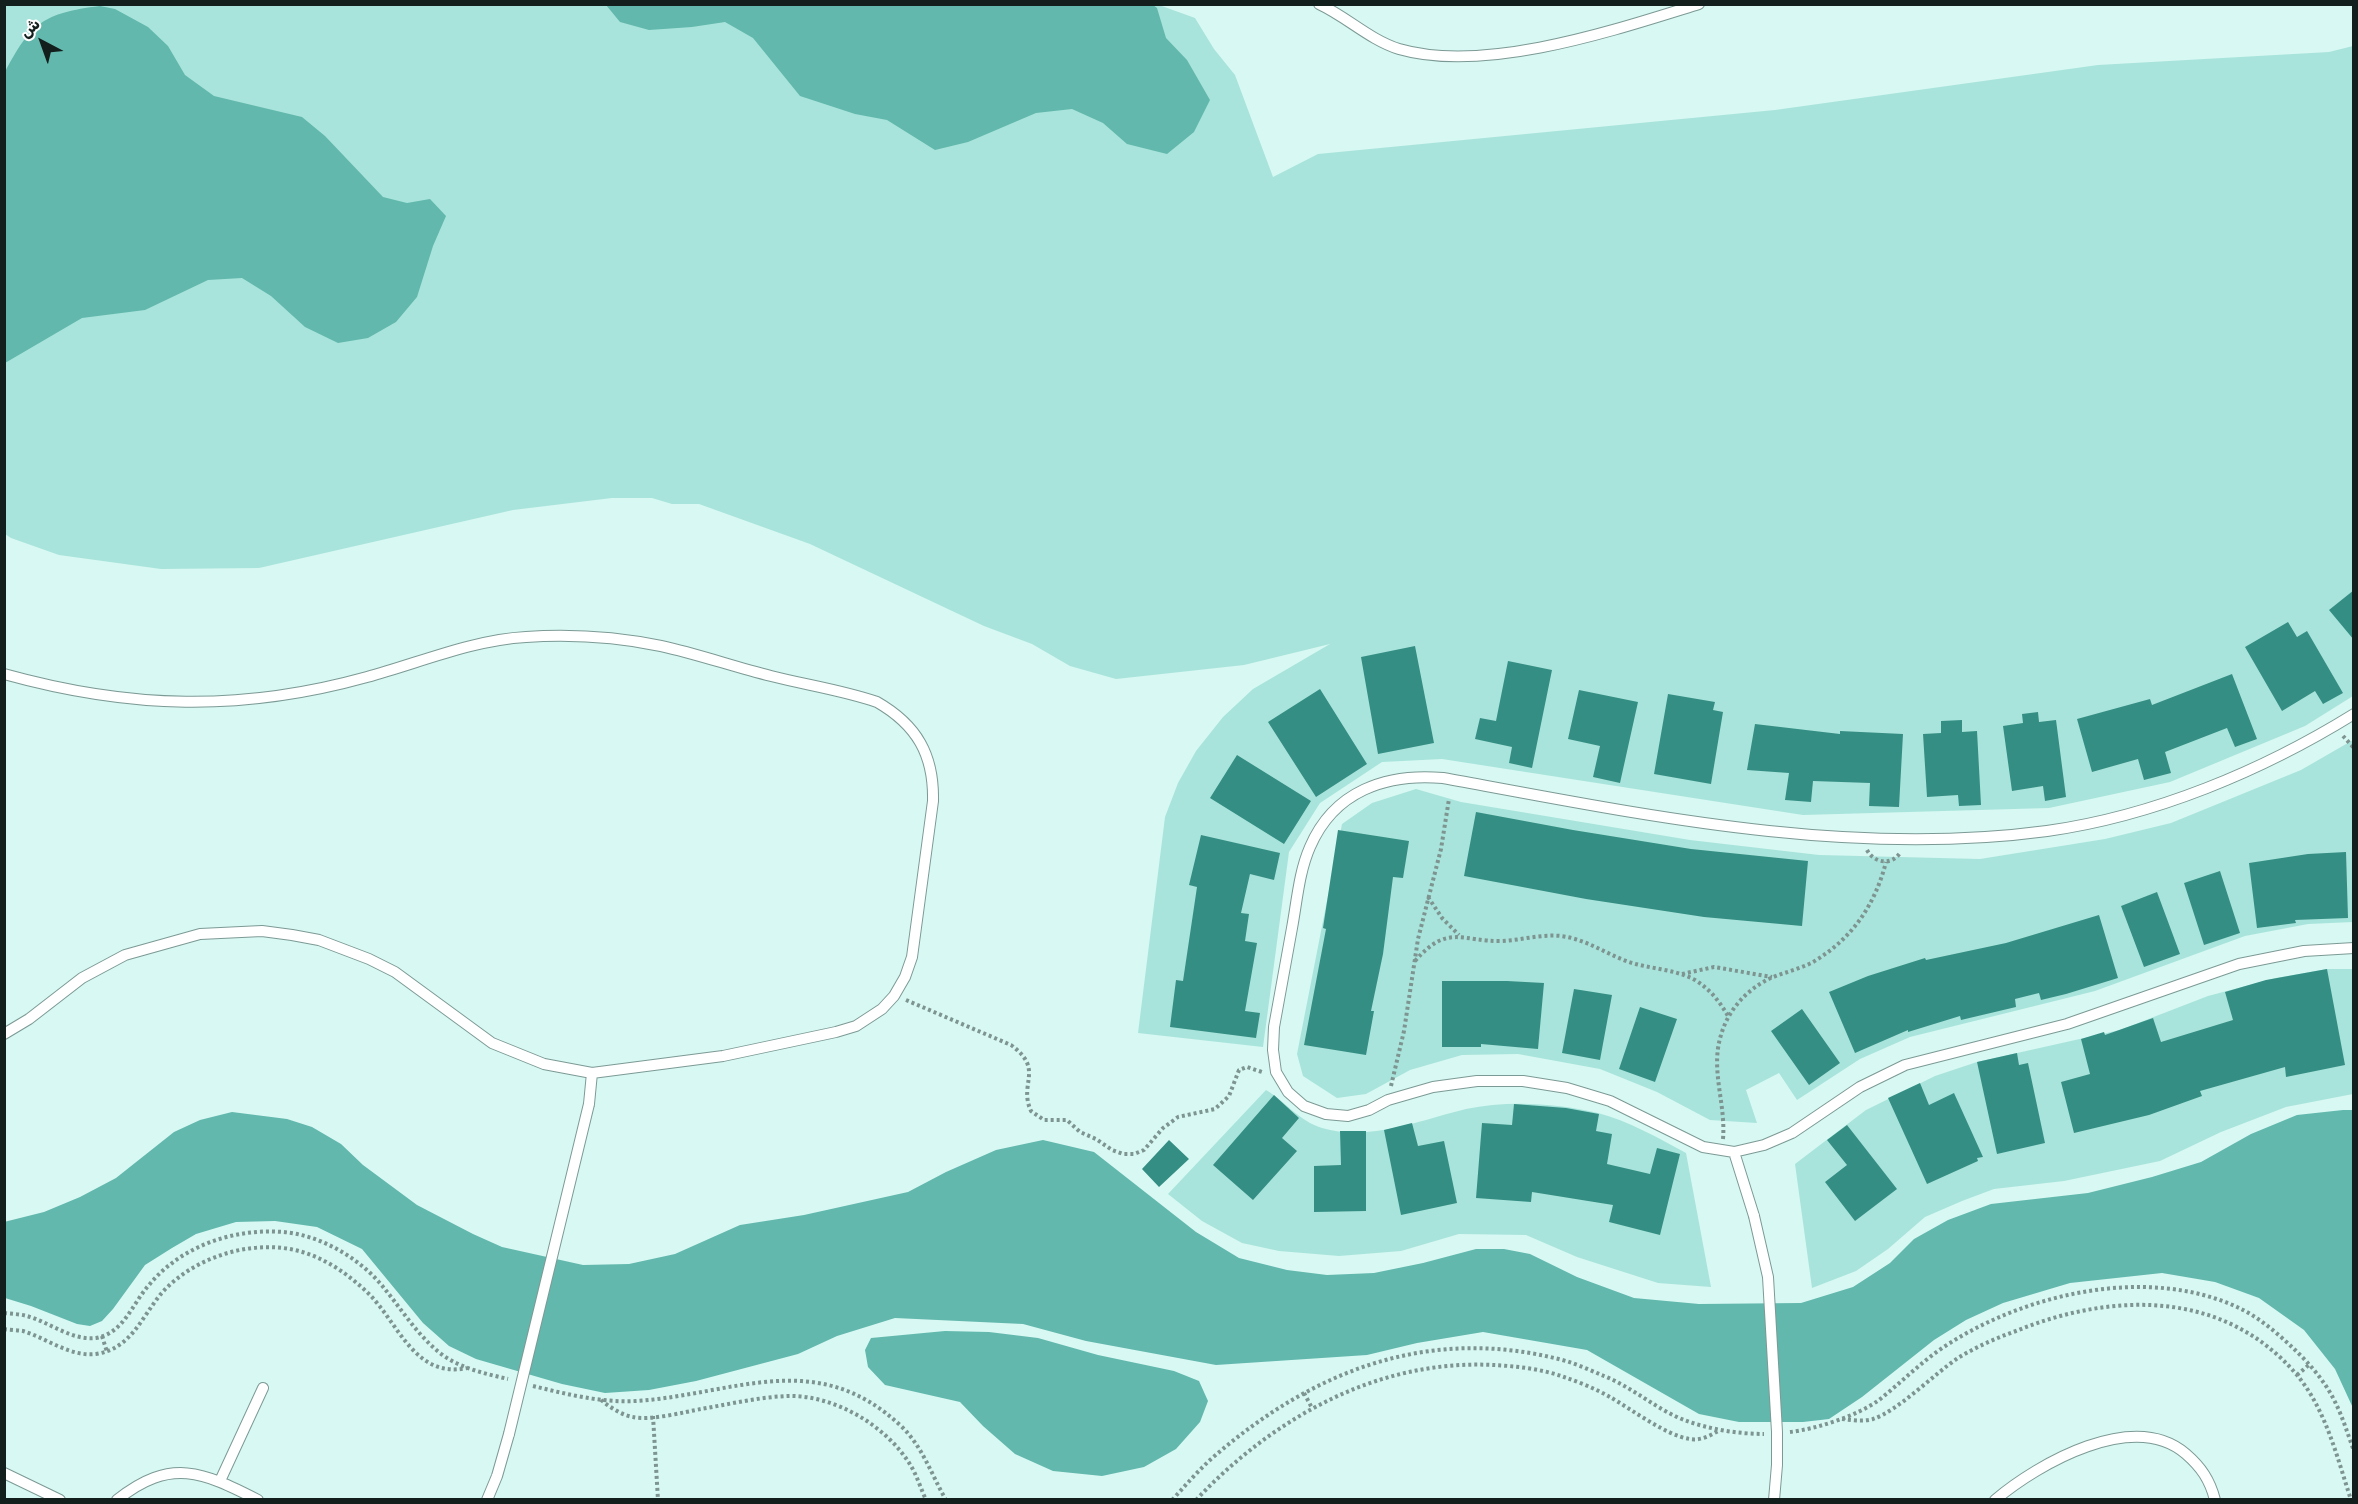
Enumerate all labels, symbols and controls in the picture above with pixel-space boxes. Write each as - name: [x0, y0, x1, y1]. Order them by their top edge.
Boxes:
- north arrow: [12, 12, 72, 72]
- text: ش: [16, 14, 44, 42]

